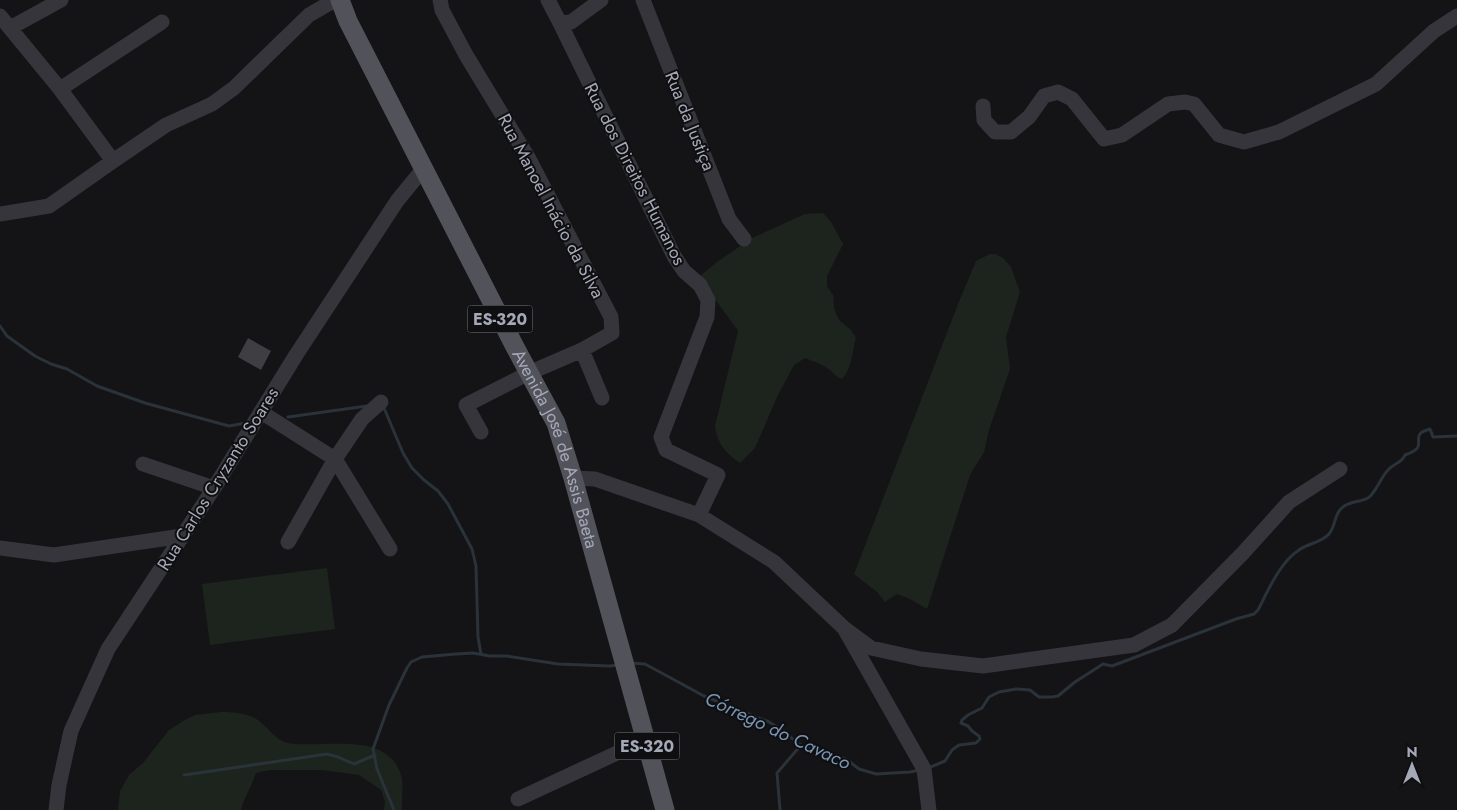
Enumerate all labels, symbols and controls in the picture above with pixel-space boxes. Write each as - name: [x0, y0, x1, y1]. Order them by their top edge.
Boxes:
- street label: Rua da Justiça: [658, 67, 722, 175]
- street label: Rua dos Direitos Humanos: [578, 78, 692, 270]
- street label: Rua Manoel Inácio da Silva: [491, 109, 611, 303]
- road number: ES-320: [468, 306, 532, 332]
- street label: Avenida José de Assis Baeta: [506, 344, 605, 551]
- street label: Rua Carlos Cryzanto Soares: [151, 382, 285, 576]
- water label: Córrego do Cavaco: [701, 685, 855, 776]
- road number: ES-320: [614, 732, 680, 759]
- north arrow: [1387, 740, 1437, 790]
- text: N: [1406, 742, 1418, 762]

